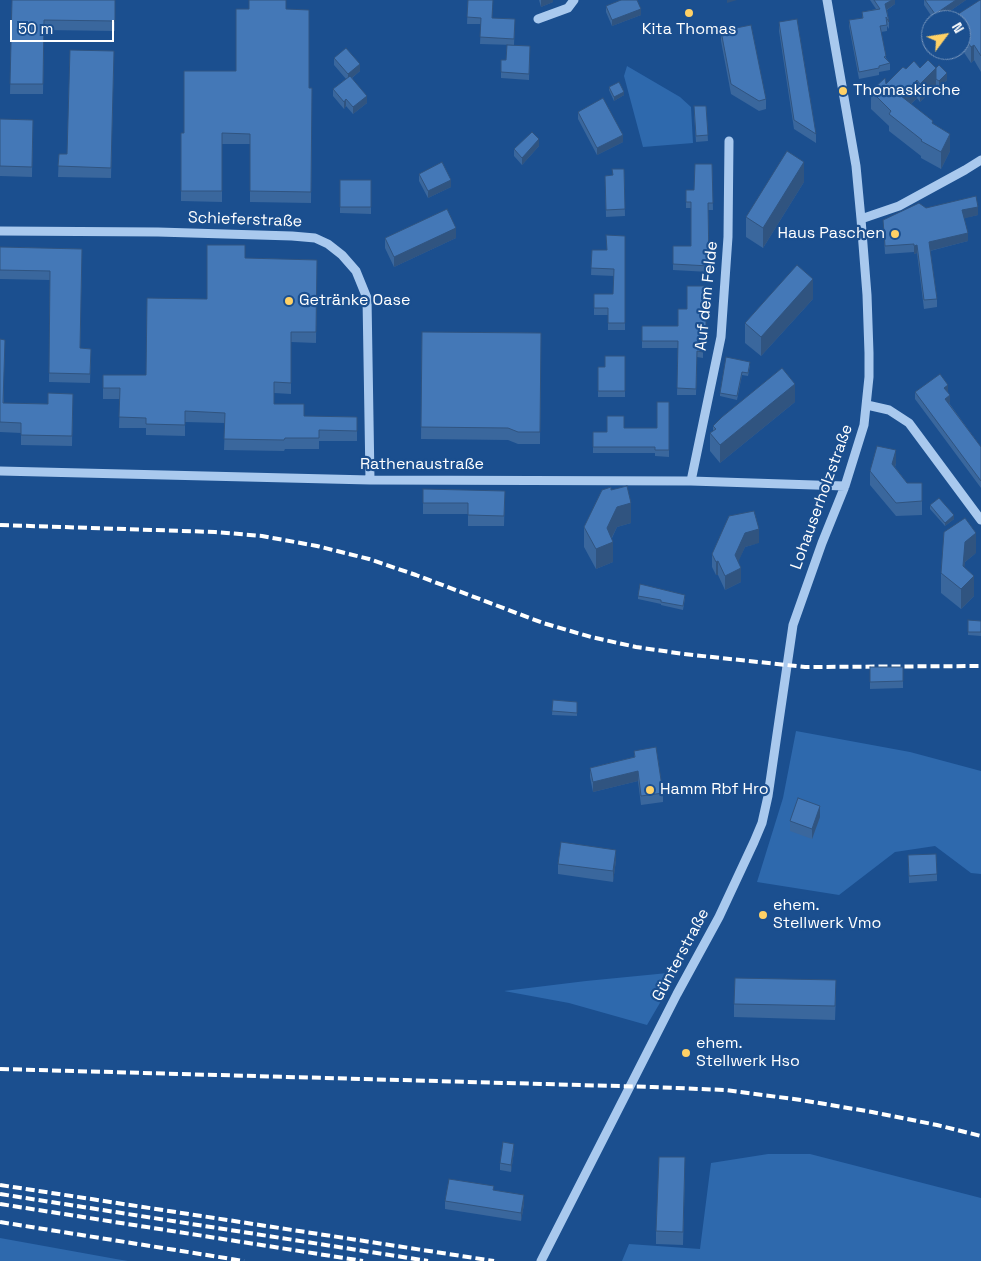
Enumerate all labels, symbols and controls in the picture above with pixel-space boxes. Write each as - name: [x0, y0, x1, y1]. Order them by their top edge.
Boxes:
- marker: Kita Thomas: [683, 7, 695, 19]
- scale bar: [12, 10, 116, 42]
- north arrow: [921, 10, 971, 60]
- text: 50 m: [18, 19, 53, 38]
- text: N: [948, 19, 968, 36]
- place label: Kita Thomas: [642, 20, 736, 40]
- place label: Thomaskirche: [853, 81, 961, 101]
- marker: Thomaskirche: [837, 85, 849, 97]
- street label: Schieferstraße: [188, 208, 302, 232]
- place label: Haus Paschen: [778, 224, 885, 244]
- marker: Haus Paschen: [889, 228, 901, 240]
- street label: Auf dem Felde: [692, 240, 722, 352]
- place label: Getränke Oase: [299, 291, 410, 311]
- marker: Getränke Oase: [283, 295, 295, 307]
- street label: Lohauserholzstraße: [787, 422, 857, 572]
- street label: Rathenaustraße: [360, 455, 484, 475]
- place label: Hamm Rbf Hro: [660, 780, 769, 800]
- marker: Hamm Rbf Hro: [644, 784, 656, 796]
- place label: ehem. Stellwerk Vmo: [773, 896, 881, 934]
- street label: Günterstraße: [648, 905, 714, 1005]
- marker: ehem. Stellwerk Vmo: [757, 909, 769, 921]
- place label: ehem. Stellwerk Hso: [696, 1034, 800, 1072]
- marker: ehem. Stellwerk Hso: [680, 1047, 692, 1059]

